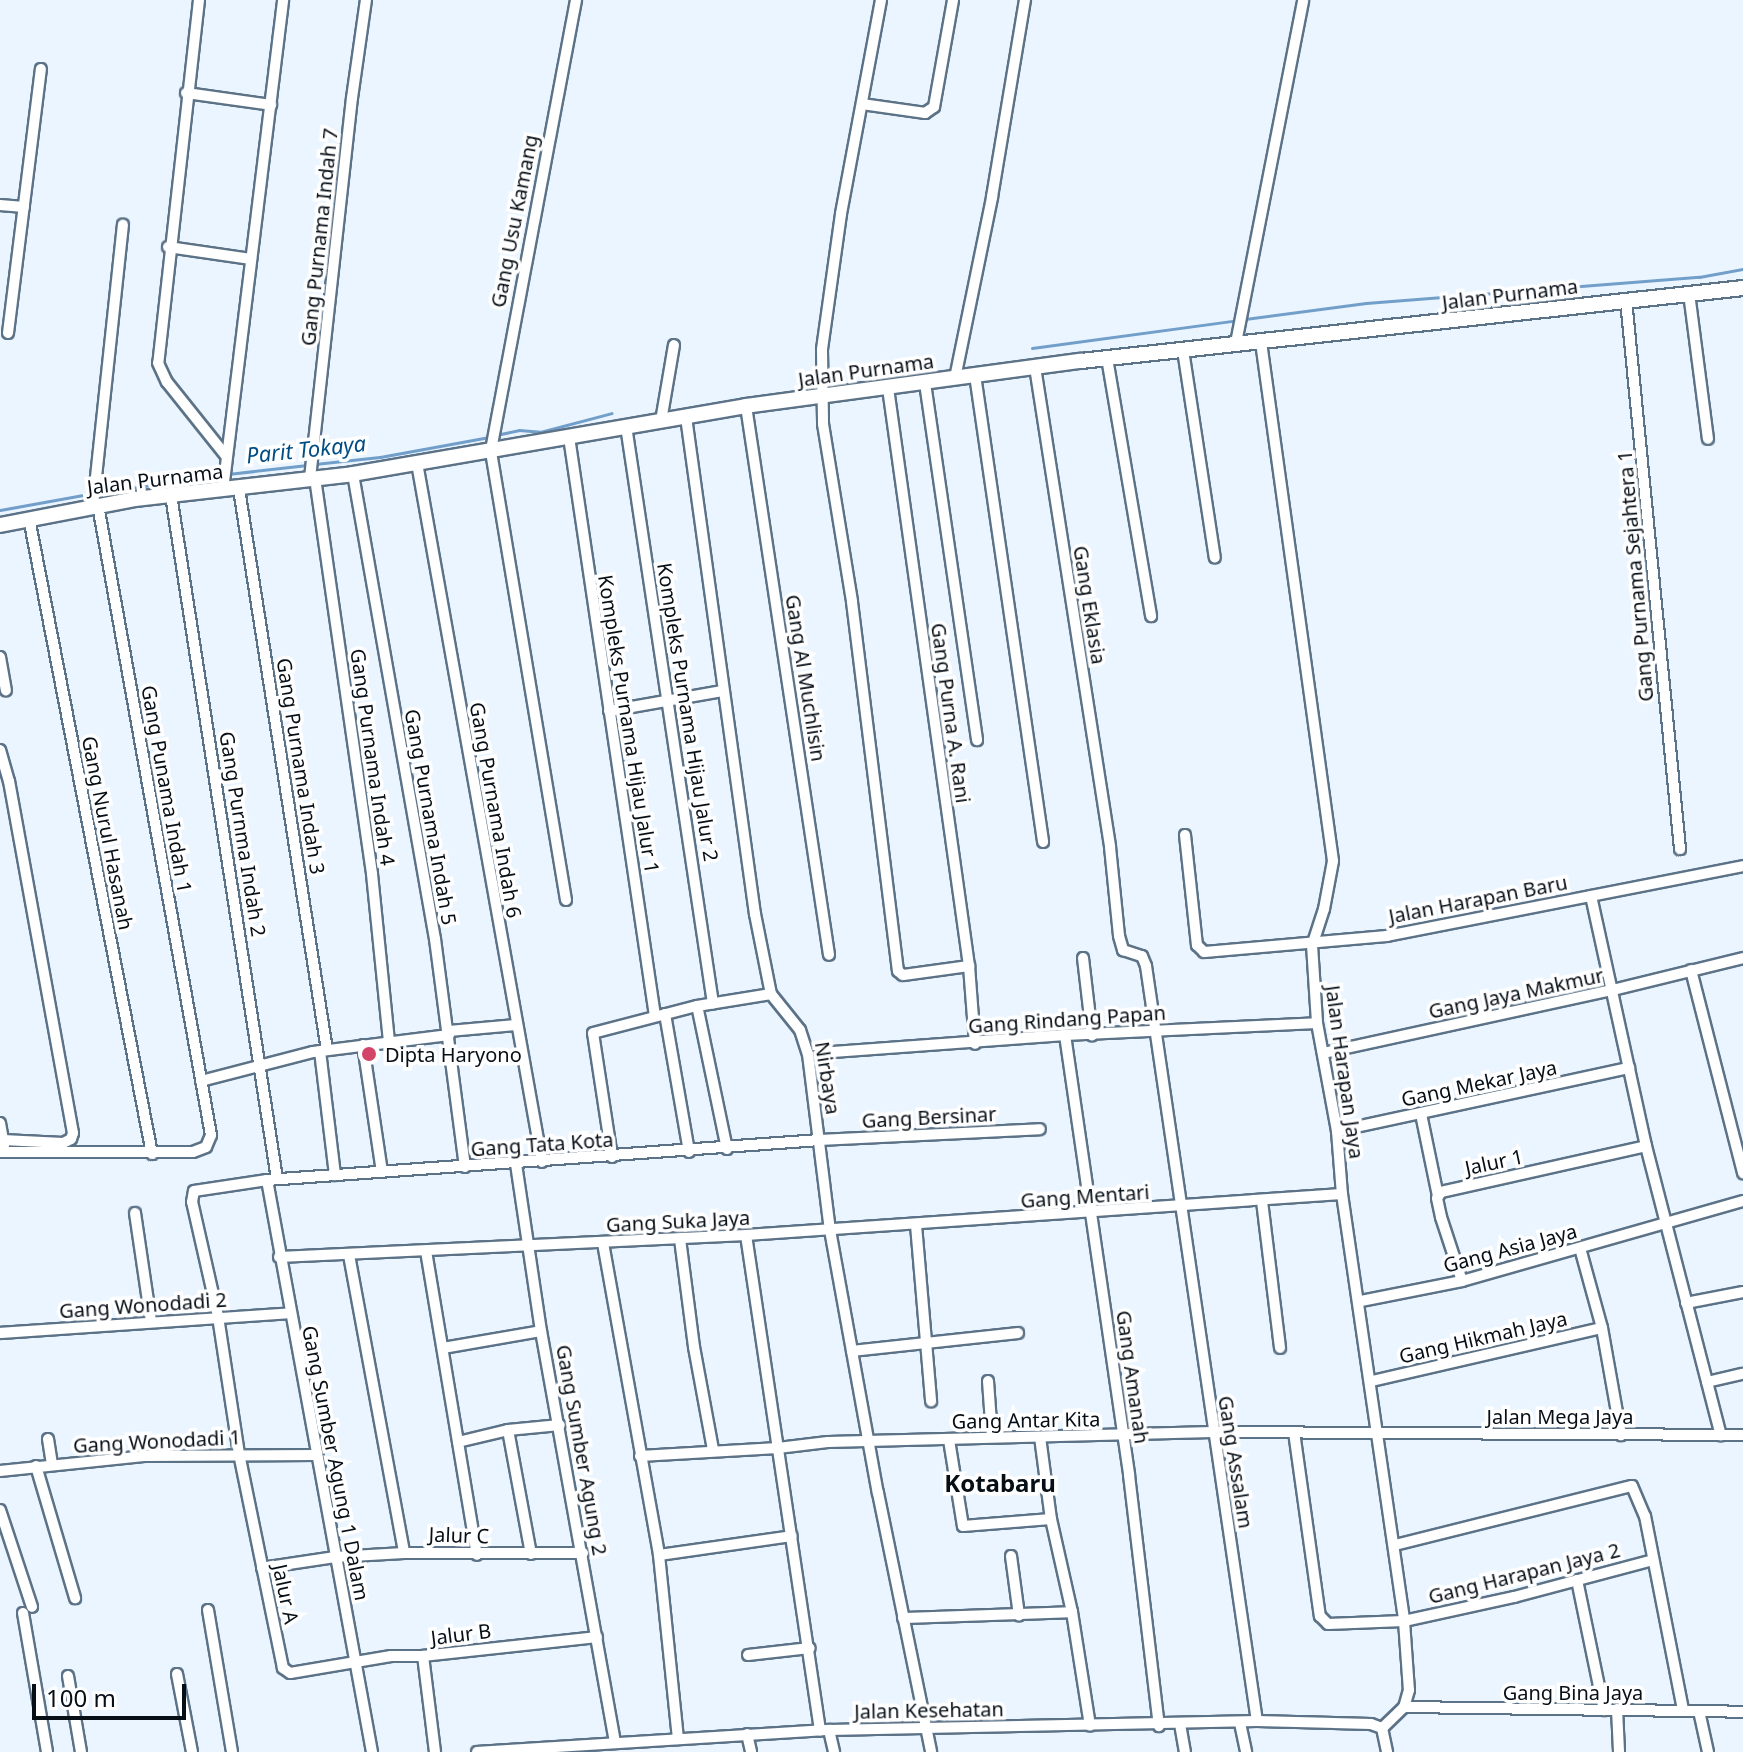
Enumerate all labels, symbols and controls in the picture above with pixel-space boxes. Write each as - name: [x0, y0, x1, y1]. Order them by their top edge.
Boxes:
- street label: Gang Purnama Indah 7: [296, 127, 342, 347]
- street label: Gang Usu Kamang: [485, 133, 543, 309]
- street label: Jalan Purnama: [1441, 274, 1579, 314]
- street label: Jalan Purnama: [797, 349, 935, 391]
- water label: Parit Tokaya: [245, 430, 367, 468]
- street label: Gang Purnama Sejahtera 1: [1612, 449, 1658, 703]
- street label: Jalan Purnama: [86, 459, 224, 499]
- street label: Gang Eklasia: [1069, 544, 1111, 666]
- street label: Kompleks Purnama Hijau Jalur 2: [653, 561, 723, 863]
- street label: Kompleks Purnama Hijau Jalur 1: [594, 573, 664, 875]
- street label: Gang Al Muchlisin: [781, 593, 831, 763]
- street label: Gang Purna A. Rani: [926, 621, 976, 805]
- street label: Gang Purnama Indah 4: [346, 647, 400, 867]
- street label: Gang Purnama Indah 3: [272, 656, 330, 876]
- street label: Gang Punama Indah 1: [137, 683, 197, 895]
- street label: Gang Purnama Indah 6: [465, 700, 527, 920]
- street label: Gang Purnama Indah 5: [400, 707, 462, 927]
- street label: Gang Purnma Indah 2: [215, 730, 271, 938]
- street label: Gang Nurul Hasanah: [77, 734, 139, 932]
- street label: Jalan Harapan Baru: [1387, 870, 1569, 928]
- street label: Gang Jaya Makmur: [1426, 963, 1606, 1023]
- street label: Jalan Harapan Jaya: [1321, 984, 1369, 1160]
- street label: Gang Rindang Papan: [967, 1000, 1167, 1038]
- street label: Nirbaya: [810, 1040, 846, 1116]
- place label: Dipta Haryono: [385, 1042, 522, 1066]
- marker: Dipta Haryono: [360, 1045, 378, 1063]
- street label: Gang Mekar Jaya: [1399, 1055, 1559, 1111]
- street label: Gang Bersinar: [861, 1101, 997, 1133]
- street label: Gang Tata Kota: [470, 1127, 614, 1161]
- street label: Jalur 1: [1463, 1144, 1525, 1180]
- street label: Gang Mentari: [1020, 1180, 1150, 1212]
- street label: Gang Suka Jaya: [605, 1205, 751, 1237]
- street label: Gang Asia Jaya: [1440, 1219, 1580, 1277]
- street label: Gang Wonodadi 2: [58, 1287, 228, 1323]
- street label: Gang Hikmah Jaya: [1397, 1306, 1569, 1368]
- street label: Gang Amanah: [1112, 1309, 1154, 1445]
- street label: Gang Sumber Agung 1 Dalam: [298, 1323, 374, 1603]
- street label: Gang Sumber Agung 2: [552, 1343, 612, 1557]
- street label: Gang Assalam: [1214, 1394, 1258, 1530]
- street label: Jalan Mega Jaya: [1487, 1404, 1633, 1428]
- street label: Gang Antar Kita: [951, 1407, 1101, 1433]
- street label: Gang Wonodadi 1: [72, 1425, 242, 1457]
- district label: Kotabaru: [944, 1469, 1056, 1497]
- street label: Jalur C: [428, 1522, 490, 1548]
- street label: Gang Harapan Jaya 2: [1426, 1538, 1622, 1608]
- street label: Jalur A: [268, 1562, 304, 1626]
- street label: Jalur B: [429, 1618, 493, 1650]
- scale bar: [36, 1668, 190, 1718]
- street label: Gang Bina Jaya: [1503, 1680, 1643, 1704]
- text: 100 m: [46, 1681, 116, 1714]
- street label: Jalan Kesehatan: [854, 1697, 1004, 1723]

